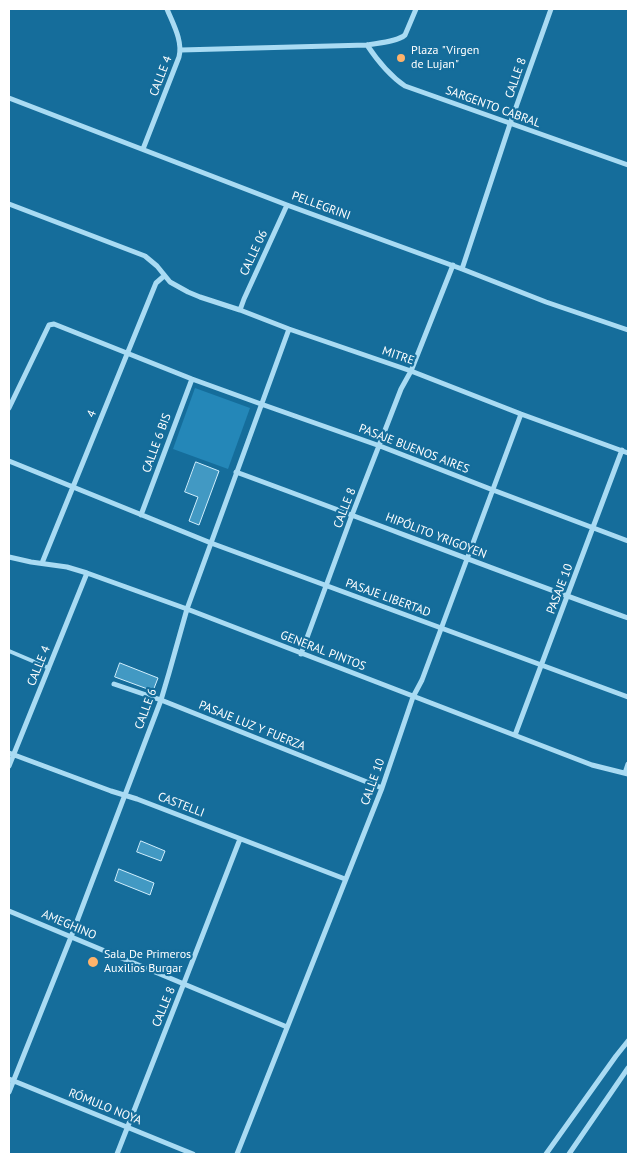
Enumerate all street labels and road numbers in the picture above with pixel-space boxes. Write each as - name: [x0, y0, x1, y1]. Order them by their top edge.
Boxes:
- street label: CALLE 4: [147, 54, 175, 98]
- street label: CALLE 8: [502, 56, 530, 100]
- street label: SARGENTO CABRAL: [444, 83, 542, 131]
- street label: PELLEGRINI: [290, 189, 352, 223]
- street label: CALLE 06: [237, 228, 271, 278]
- street label: MITRE: [380, 344, 416, 368]
- street label: 4: [84, 408, 100, 420]
- street label: CALLE 6 BIS: [140, 411, 174, 475]
- street label: PASAJE BUENOS AIRES: [357, 421, 471, 477]
- street label: CALLE 8: [331, 486, 359, 530]
- street label: HIPÓLITO YRIGOYEN: [383, 510, 489, 562]
- street label: PASAJE 10: [544, 562, 576, 616]
- street label: PASAJE LIBERTAD: [343, 576, 433, 620]
- street label: GENERAL PINTOS: [278, 628, 368, 674]
- street label: CALLE 4: [24, 644, 54, 688]
- street label: CALLE 6: [132, 687, 160, 731]
- street label: PASAJE LUZ Y FUERZA: [197, 698, 307, 754]
- street label: CALLE 10: [358, 757, 388, 807]
- street label: CASTELLI: [156, 790, 206, 820]
- street label: AMEGHINO: [39, 907, 99, 943]
- street label: CALLE 8: [149, 985, 179, 1029]
- street label: RÓMULO NOYA: [66, 1086, 144, 1128]

